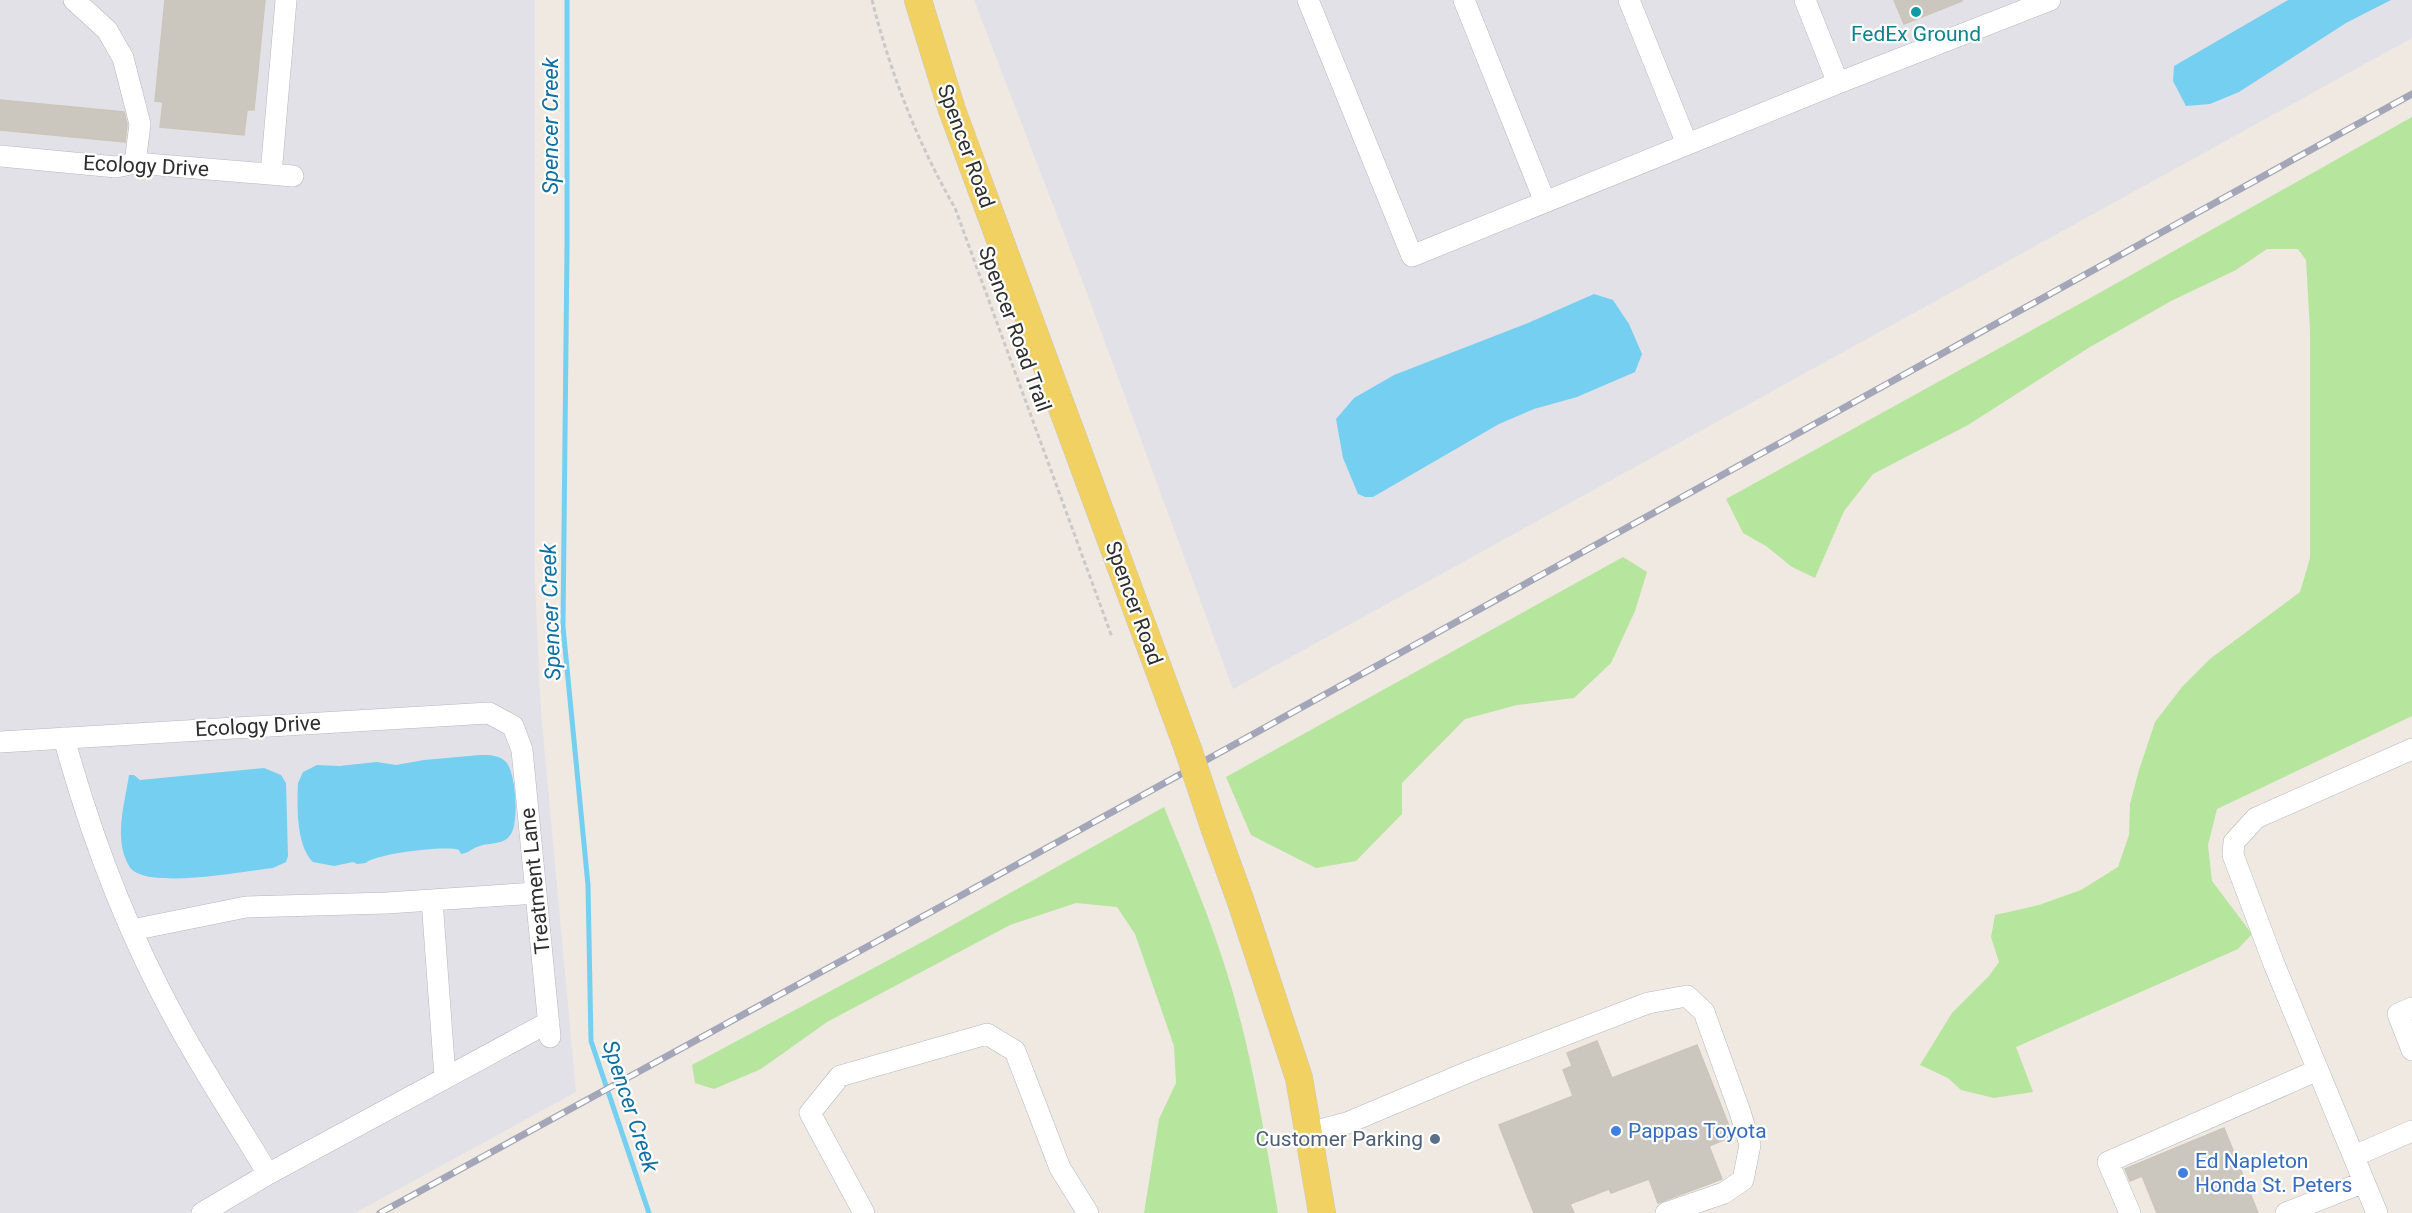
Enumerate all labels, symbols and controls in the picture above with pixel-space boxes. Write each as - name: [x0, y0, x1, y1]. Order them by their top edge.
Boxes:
- marker: FedEx Ground: [1909, 5, 1923, 19]
- place label: FedEx Ground: [1851, 22, 1981, 46]
- water label: Spencer Creek: [538, 56, 563, 195]
- street label: Spencer Road: [933, 81, 999, 211]
- street label: Ecology Drive: [82, 151, 210, 181]
- street label: Spencer Road Trail: [974, 243, 1056, 415]
- street label: Spencer Road: [1101, 538, 1167, 668]
- water label: Spencer Creek: [536, 542, 565, 681]
- street label: Ecology Drive: [194, 711, 322, 741]
- street label: Treatment Lane: [515, 807, 555, 955]
- water label: Spencer Creek: [597, 1037, 664, 1176]
- place label: Pappas Toyota: [1628, 1119, 1767, 1143]
- marker: Pappas Toyota: [1609, 1124, 1623, 1138]
- place label: Customer Parking: [1256, 1127, 1423, 1151]
- marker: Customer Parking: [1428, 1132, 1442, 1146]
- place label: Ed Napleton Honda St. Peters: [2195, 1149, 2352, 1197]
- marker: Ed Napleton Honda St. Peters: [2176, 1166, 2190, 1180]

